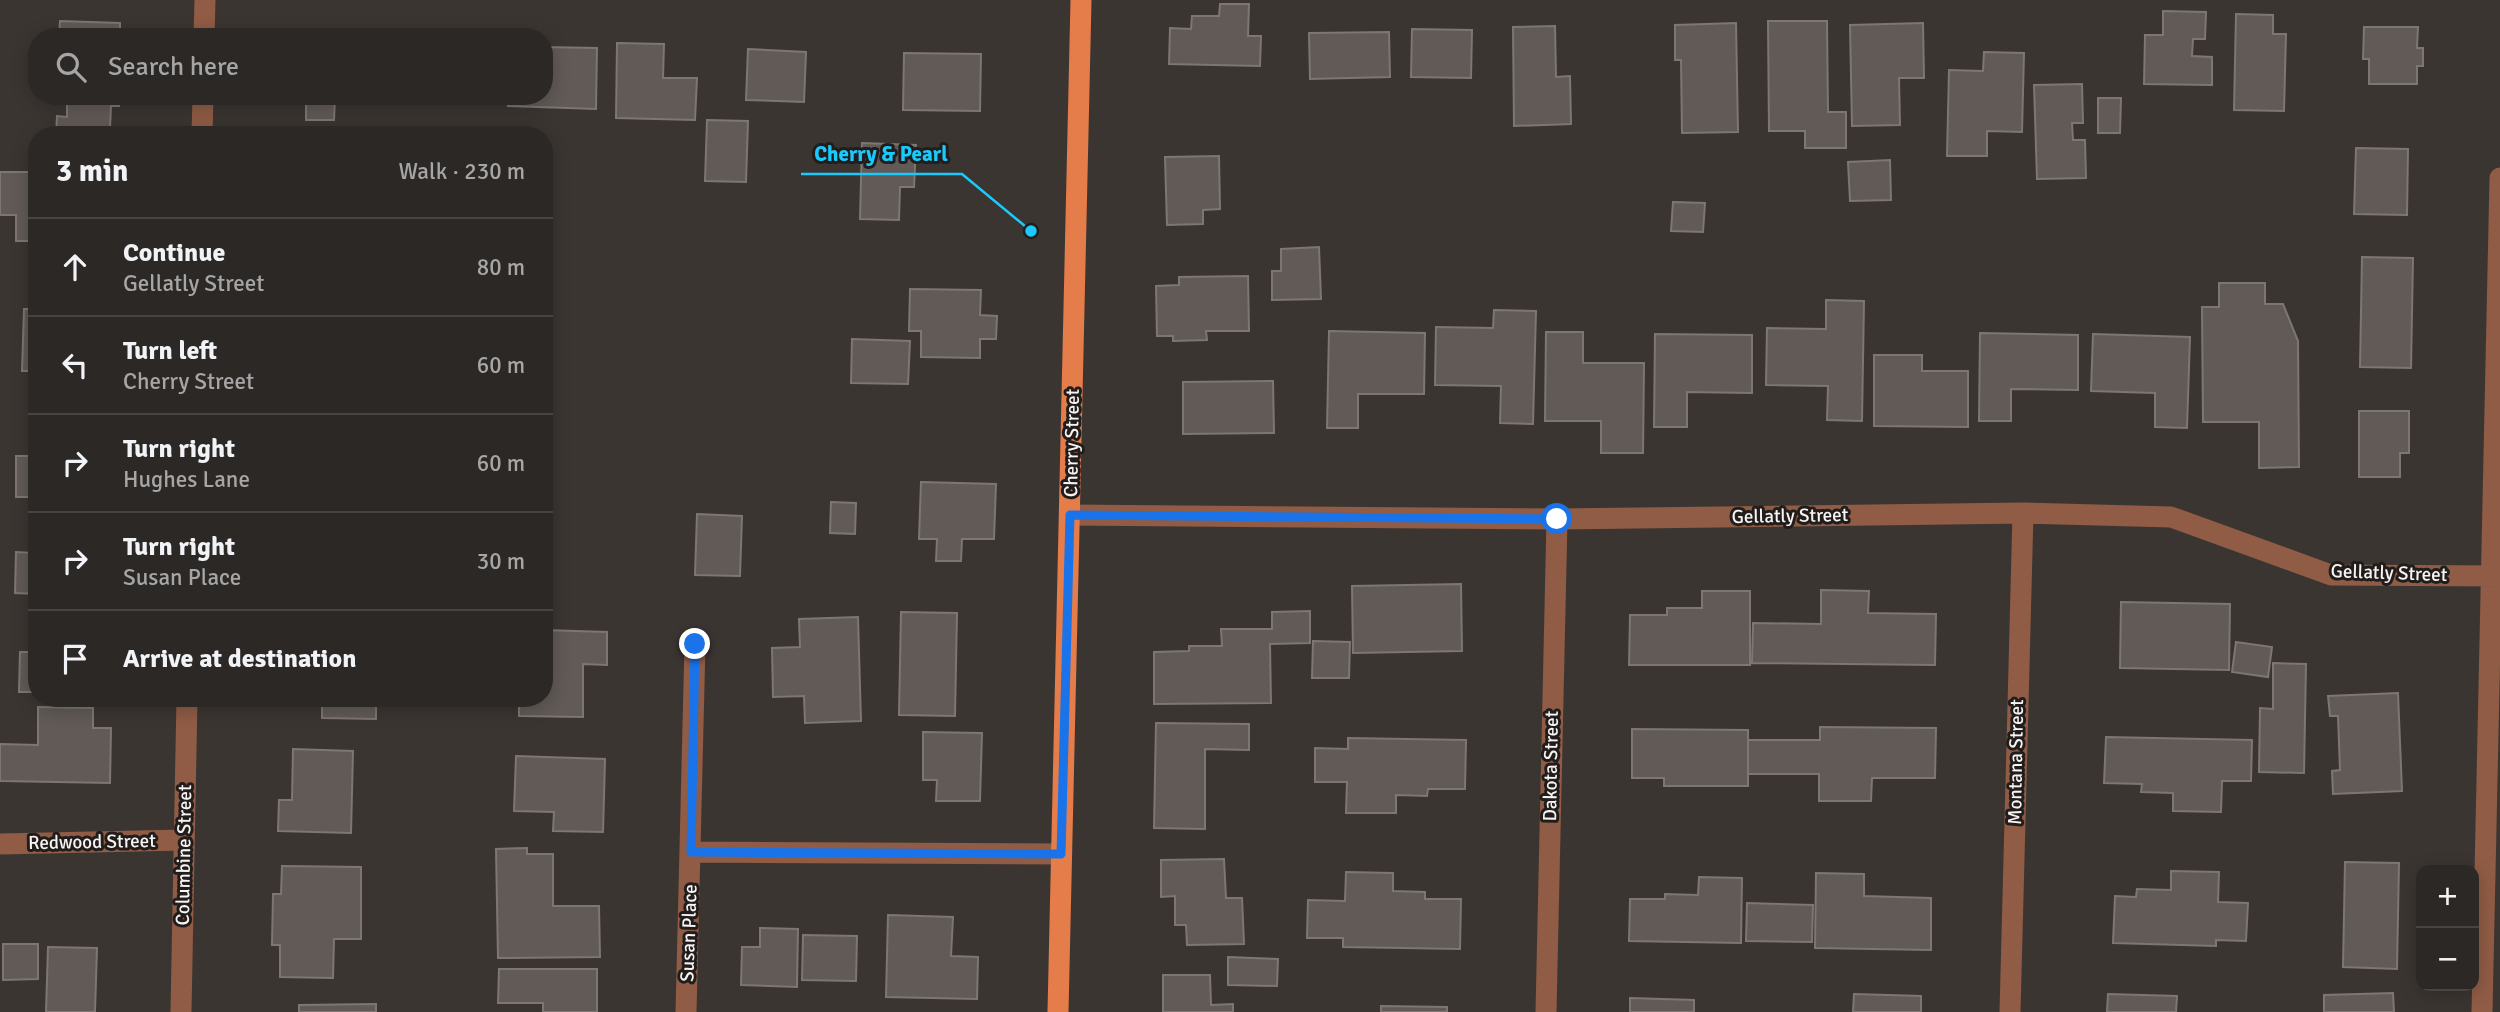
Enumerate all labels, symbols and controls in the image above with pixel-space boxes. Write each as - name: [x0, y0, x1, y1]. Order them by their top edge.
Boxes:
- search box: [28, 28, 553, 105]
- icon: search: [52, 48, 90, 86]
- text: Search here: [108, 51, 239, 83]
- callout: Cherry & Pearl: [801, 132, 962, 174]
- text: Cherry & Pearl: [814, 141, 948, 167]
- text: 3 min: [56, 153, 128, 190]
- text: Walk · 230 m: [399, 157, 525, 186]
- text: Continue: [123, 237, 225, 269]
- icon: ahead: [56, 248, 94, 286]
- text: 80 m: [477, 253, 525, 282]
- text: Gellatly Street: [123, 269, 264, 298]
- text: Turn left: [123, 335, 217, 367]
- icon: left: [56, 346, 94, 384]
- text: 60 m: [477, 351, 525, 380]
- text: Cherry Street: [123, 367, 254, 396]
- street label: Cherry Street: [1059, 388, 1085, 497]
- text: Turn right: [123, 433, 235, 465]
- icon: right: [56, 444, 94, 482]
- text: 60 m: [477, 449, 525, 478]
- text: Hughes Lane: [123, 465, 250, 494]
- route start: [1541, 503, 1572, 534]
- street label: Gellatly Street: [1731, 503, 1849, 529]
- text: Turn right: [123, 531, 235, 563]
- icon: right: [56, 542, 94, 580]
- text: 30 m: [477, 547, 525, 576]
- street label: Gellatly Street: [2330, 559, 2448, 587]
- text: Susan Place: [123, 563, 241, 592]
- route end: [679, 628, 710, 659]
- icon: arrive: [56, 640, 94, 678]
- text: Arrive at destination: [123, 643, 356, 675]
- street label: Montana Street: [2003, 699, 2029, 825]
- street label: Dakota Street: [1538, 710, 1564, 822]
- street label: Columbine Street: [171, 784, 197, 926]
- street label: Redwood Street: [28, 829, 156, 855]
- map controls: [2416, 865, 2479, 991]
- button: +: [2416, 865, 2479, 928]
- street label: Susan Place: [675, 884, 703, 982]
- button: −: [2416, 928, 2479, 991]

